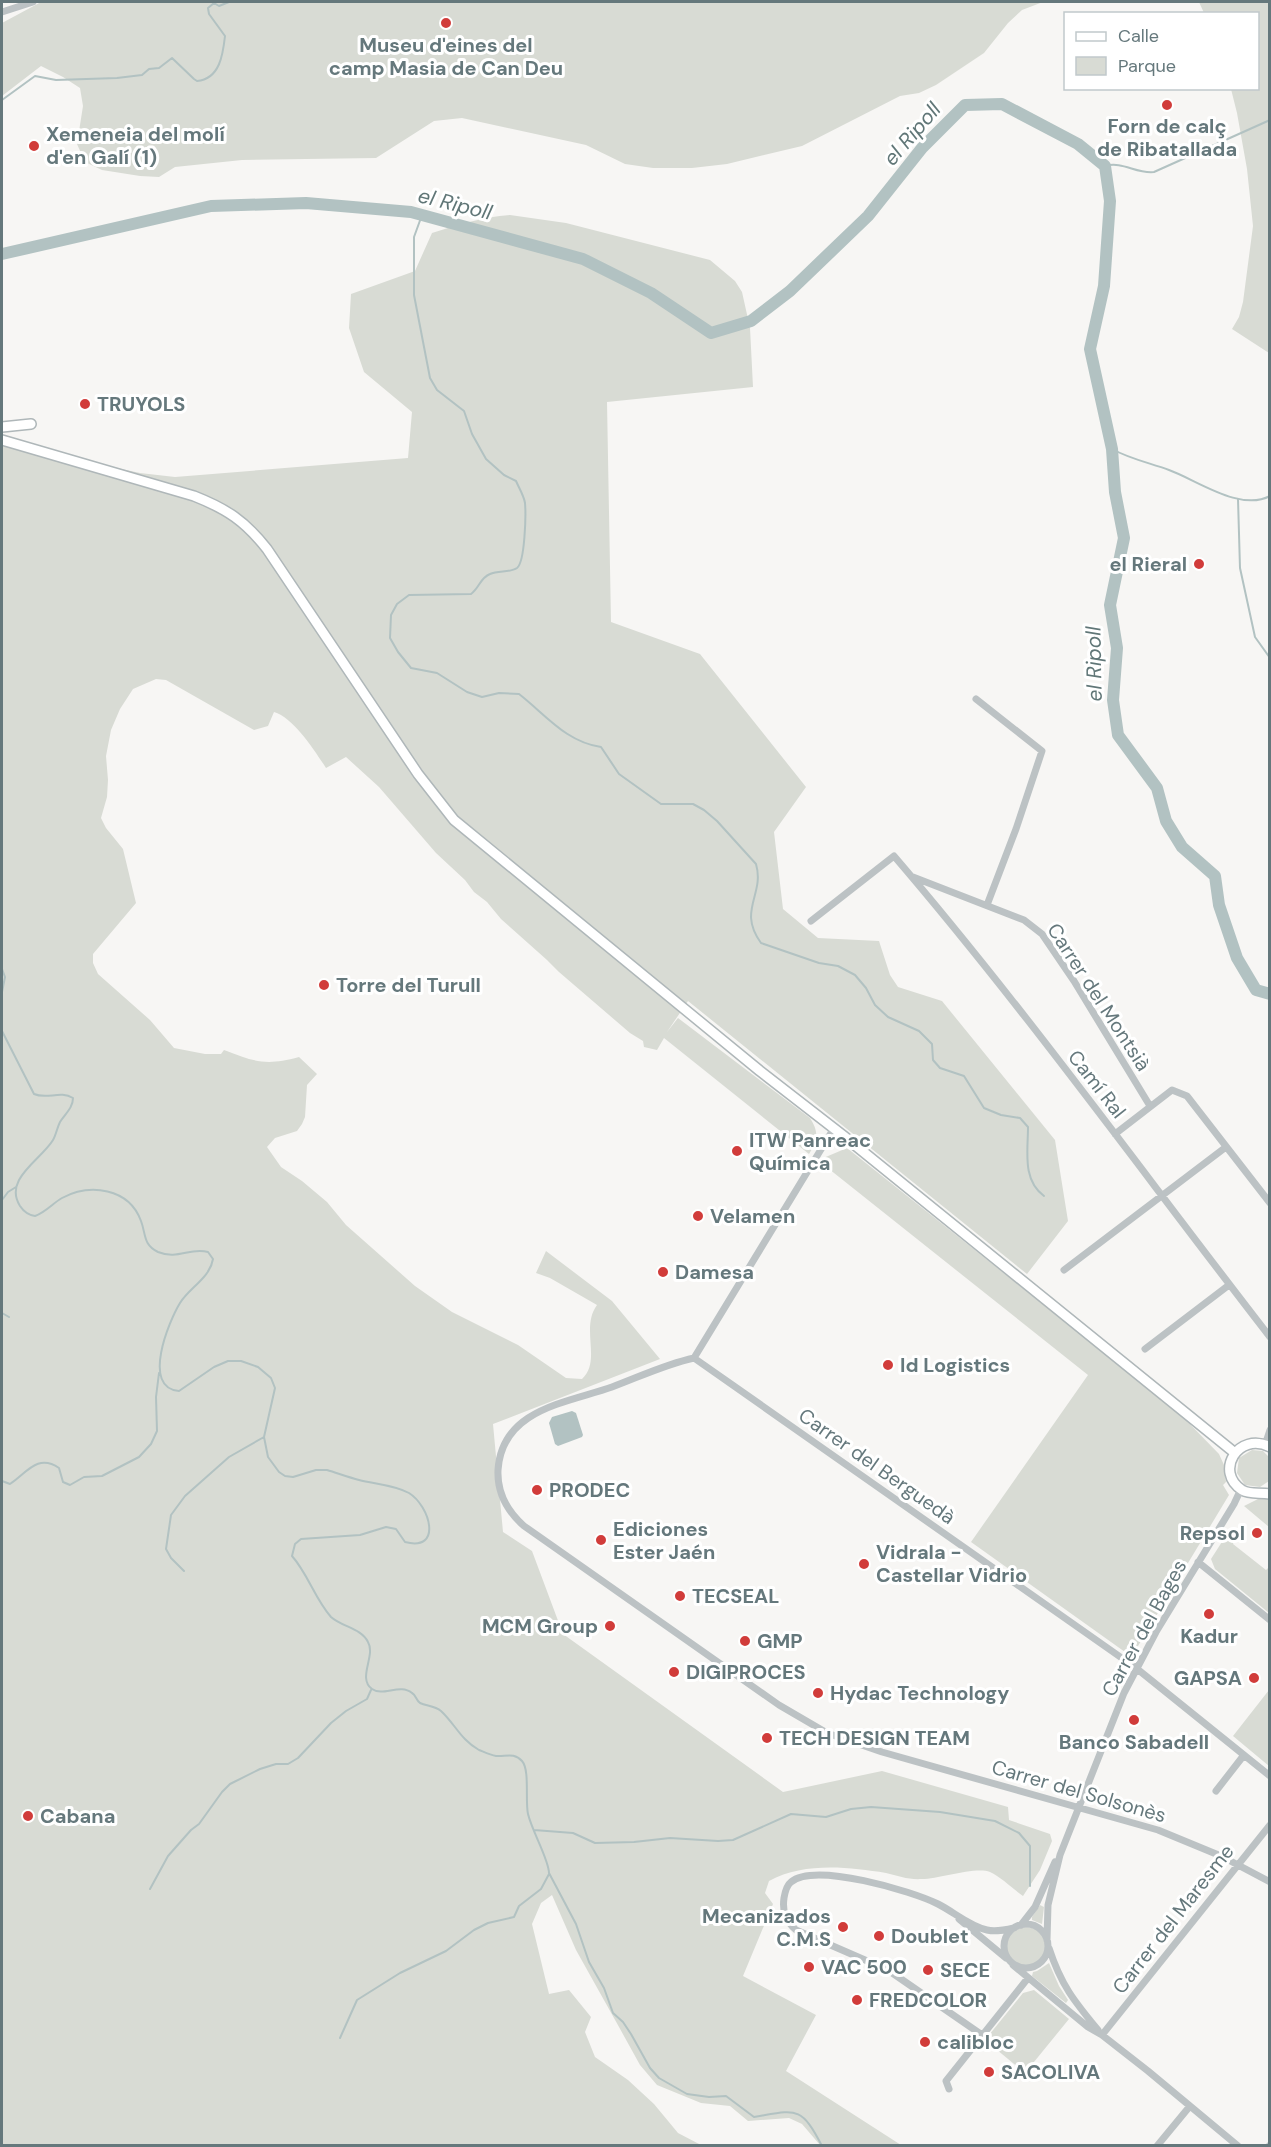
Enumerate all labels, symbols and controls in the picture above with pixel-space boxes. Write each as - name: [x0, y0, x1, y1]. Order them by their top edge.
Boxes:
- legend: [1064, 12, 1259, 90]
- marker: Museu d'eines del camp Masia de Can Deu: [439, 16, 453, 30]
- text: Calle: [1118, 24, 1159, 48]
- place label: Museu d'eines del camp Masia de Can Deu: [329, 32, 563, 81]
- text: Parque: [1118, 54, 1176, 78]
- water label: el Ripoll: [877, 96, 947, 172]
- marker: Forn de calç de Ribatallada: [1160, 98, 1174, 112]
- place label: Forn de calç de Ribatallada: [1097, 113, 1237, 162]
- place label: Xemeneia del molí d'en Galí (1): [46, 121, 225, 170]
- marker: Xemeneia del molí d'en Galí (1): [27, 139, 41, 153]
- water label: el Ripoll: [415, 181, 495, 227]
- place label: TRUYOLS: [97, 391, 185, 417]
- marker: TRUYOLS: [78, 397, 92, 411]
- place label: el Rieral: [1110, 551, 1187, 577]
- marker: el Rieral: [1192, 557, 1206, 571]
- water label: el Ripoll: [1079, 626, 1109, 702]
- street label: Carrer del Montsià: [1041, 918, 1157, 1076]
- place label: Torre del Turull: [336, 972, 481, 998]
- marker: Torre del Turull: [317, 978, 331, 992]
- street label: Camí Ral: [1062, 1045, 1132, 1123]
- place label: ITW Panreac Química: [749, 1127, 871, 1176]
- marker: ITW Panreac Química: [730, 1144, 744, 1158]
- place label: Velamen: [710, 1203, 795, 1229]
- marker: Velamen: [691, 1209, 705, 1223]
- place label: Damesa: [675, 1259, 754, 1285]
- marker: Damesa: [656, 1265, 670, 1279]
- place label: Id Logistics: [900, 1352, 1010, 1378]
- marker: Id Logistics: [881, 1358, 895, 1372]
- street label: Carrer del Berguedà: [794, 1402, 960, 1530]
- place label: PRODEC: [549, 1477, 630, 1503]
- marker: PRODEC: [530, 1483, 544, 1497]
- place label: Ediciones Ester Jaén: [613, 1516, 715, 1565]
- place label: Repsol: [1180, 1520, 1245, 1546]
- marker: Repsol: [1250, 1526, 1264, 1540]
- marker: Ediciones Ester Jaén: [594, 1533, 608, 1547]
- place label: Vidrala - Castellar Vidrio: [876, 1539, 1027, 1588]
- street label: Carrer del Bages: [1096, 1555, 1192, 1701]
- marker: Vidrala - Castellar Vidrio: [857, 1557, 871, 1571]
- place label: TECSEAL: [692, 1583, 779, 1609]
- marker: TECSEAL: [673, 1589, 687, 1603]
- marker: Kadur: [1202, 1607, 1216, 1621]
- place label: MCM Group: [482, 1613, 598, 1639]
- marker: MCM Group: [603, 1619, 617, 1633]
- place label: Kadur: [1180, 1623, 1238, 1649]
- place label: GMP: [757, 1628, 803, 1654]
- marker: GMP: [738, 1634, 752, 1648]
- place label: DIGIPROCES: [686, 1659, 806, 1685]
- marker: DIGIPROCES: [667, 1665, 681, 1679]
- place label: GAPSA: [1174, 1665, 1242, 1691]
- marker: GAPSA: [1247, 1671, 1261, 1685]
- place label: Hydac Technology: [830, 1680, 1009, 1706]
- marker: Hydac Technology: [811, 1686, 825, 1700]
- marker: Banco Sabadell: [1127, 1713, 1141, 1727]
- place label: TECH DESIGN TEAM: [779, 1725, 970, 1751]
- place label: Banco Sabadell: [1059, 1729, 1209, 1755]
- marker: TECH DESIGN TEAM: [760, 1731, 774, 1745]
- street label: Carrer del Solsonès: [989, 1754, 1169, 1828]
- place label: Cabana: [40, 1803, 115, 1829]
- marker: Cabana: [21, 1809, 35, 1823]
- street label: Carrer del Maresme: [1107, 1839, 1239, 1999]
- place label: Mecanizados C.M.S: [702, 1903, 831, 1952]
- marker: Mecanizados C.M.S: [836, 1920, 850, 1934]
- place label: Doublet: [891, 1923, 969, 1949]
- marker: Doublet: [872, 1929, 886, 1943]
- place label: VAC 500: [821, 1954, 907, 1980]
- place label: SECE: [940, 1957, 990, 1983]
- marker: VAC 500: [802, 1960, 816, 1974]
- marker: SECE: [921, 1963, 935, 1977]
- place label: FREDCOLOR: [869, 1987, 987, 2013]
- marker: FREDCOLOR: [850, 1993, 864, 2007]
- place label: calibloc: [937, 2029, 1014, 2055]
- marker: calibloc: [918, 2035, 932, 2049]
- place label: SACOLIVA: [1001, 2059, 1100, 2085]
- marker: SACOLIVA: [982, 2065, 996, 2079]

